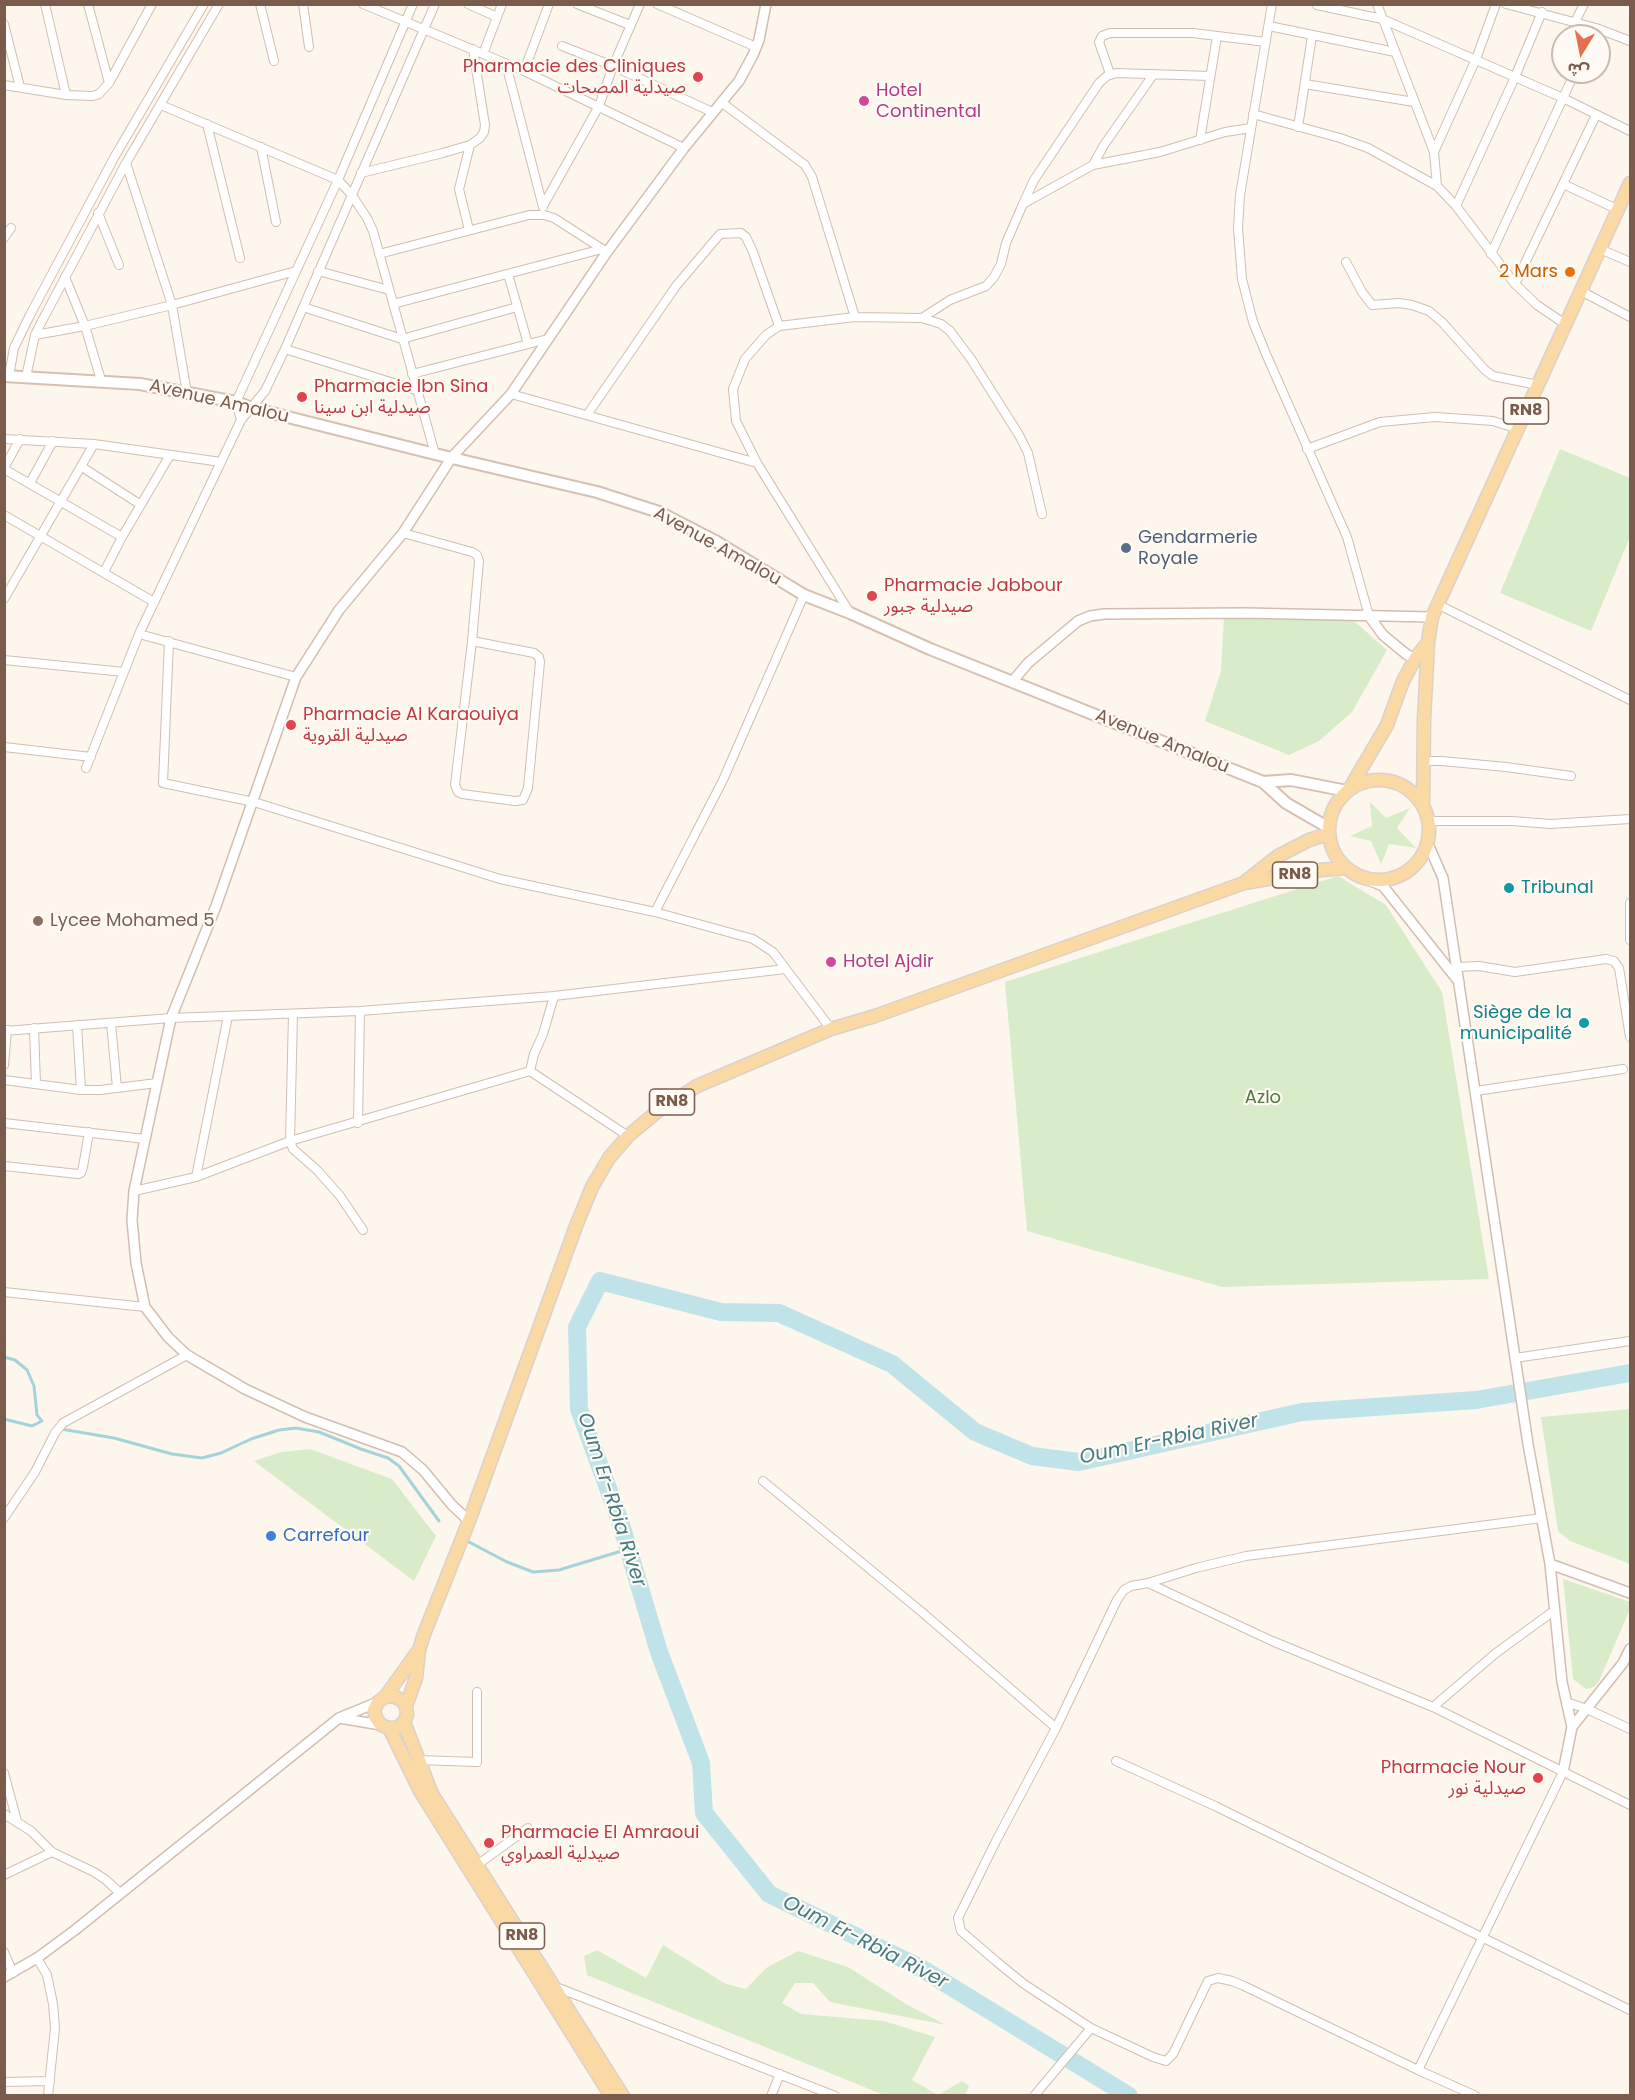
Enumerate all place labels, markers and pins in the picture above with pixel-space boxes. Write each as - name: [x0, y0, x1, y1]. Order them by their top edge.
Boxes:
- place label: Pharmacie des Cliniques صيدلية المصحات: [463, 56, 686, 98]
- marker: Pharmacie des Cliniques صيدلية المصحات: [691, 70, 705, 84]
- place label: Hotel Continental: [876, 80, 981, 122]
- marker: Hotel Continental: [857, 94, 871, 108]
- place label: 2 Mars: [1499, 261, 1558, 283]
- marker: 2 Mars: [1563, 265, 1577, 279]
- place label: Pharmacie Ibn Sina صيدلية ابن سينا: [314, 376, 488, 418]
- marker: Pharmacie Ibn Sina صيدلية ابن سينا: [295, 390, 309, 404]
- place label: Gendarmerie Royale: [1138, 527, 1258, 570]
- marker: Gendarmerie Royale: [1119, 541, 1133, 555]
- place label: Pharmacie Jabbour صيدلية جبور: [884, 575, 1063, 618]
- marker: Pharmacie Jabbour صيدلية جبور: [865, 589, 879, 603]
- place label: Pharmacie Al Karaouiya صيدلية القروية: [303, 704, 519, 746]
- marker: Pharmacie Al Karaouiya صيدلية القروية: [284, 718, 298, 732]
- place label: Tribunal: [1521, 877, 1594, 899]
- marker: Tribunal: [1502, 881, 1516, 895]
- place label: Lycee Mohamed 5: [50, 910, 215, 932]
- marker: Lycee Mohamed 5: [31, 914, 45, 928]
- place label: Hotel Ajdir: [843, 951, 934, 973]
- marker: Hotel Ajdir: [824, 955, 838, 969]
- place label: Siège de la municipalité: [1460, 1002, 1572, 1044]
- marker: Siège de la municipalité: [1577, 1016, 1591, 1030]
- place label: Carrefour: [283, 1525, 369, 1547]
- marker: Carrefour: [264, 1529, 278, 1543]
- place label: Pharmacie Nour صيدلية نور: [1381, 1757, 1526, 1800]
- marker: Pharmacie Nour صيدلية نور: [1531, 1771, 1545, 1785]
- place label: Pharmacie El Amraoui صيدلية العمراوي: [501, 1822, 699, 1864]
- marker: Pharmacie El Amraoui صيدلية العمراوي: [482, 1836, 496, 1850]

